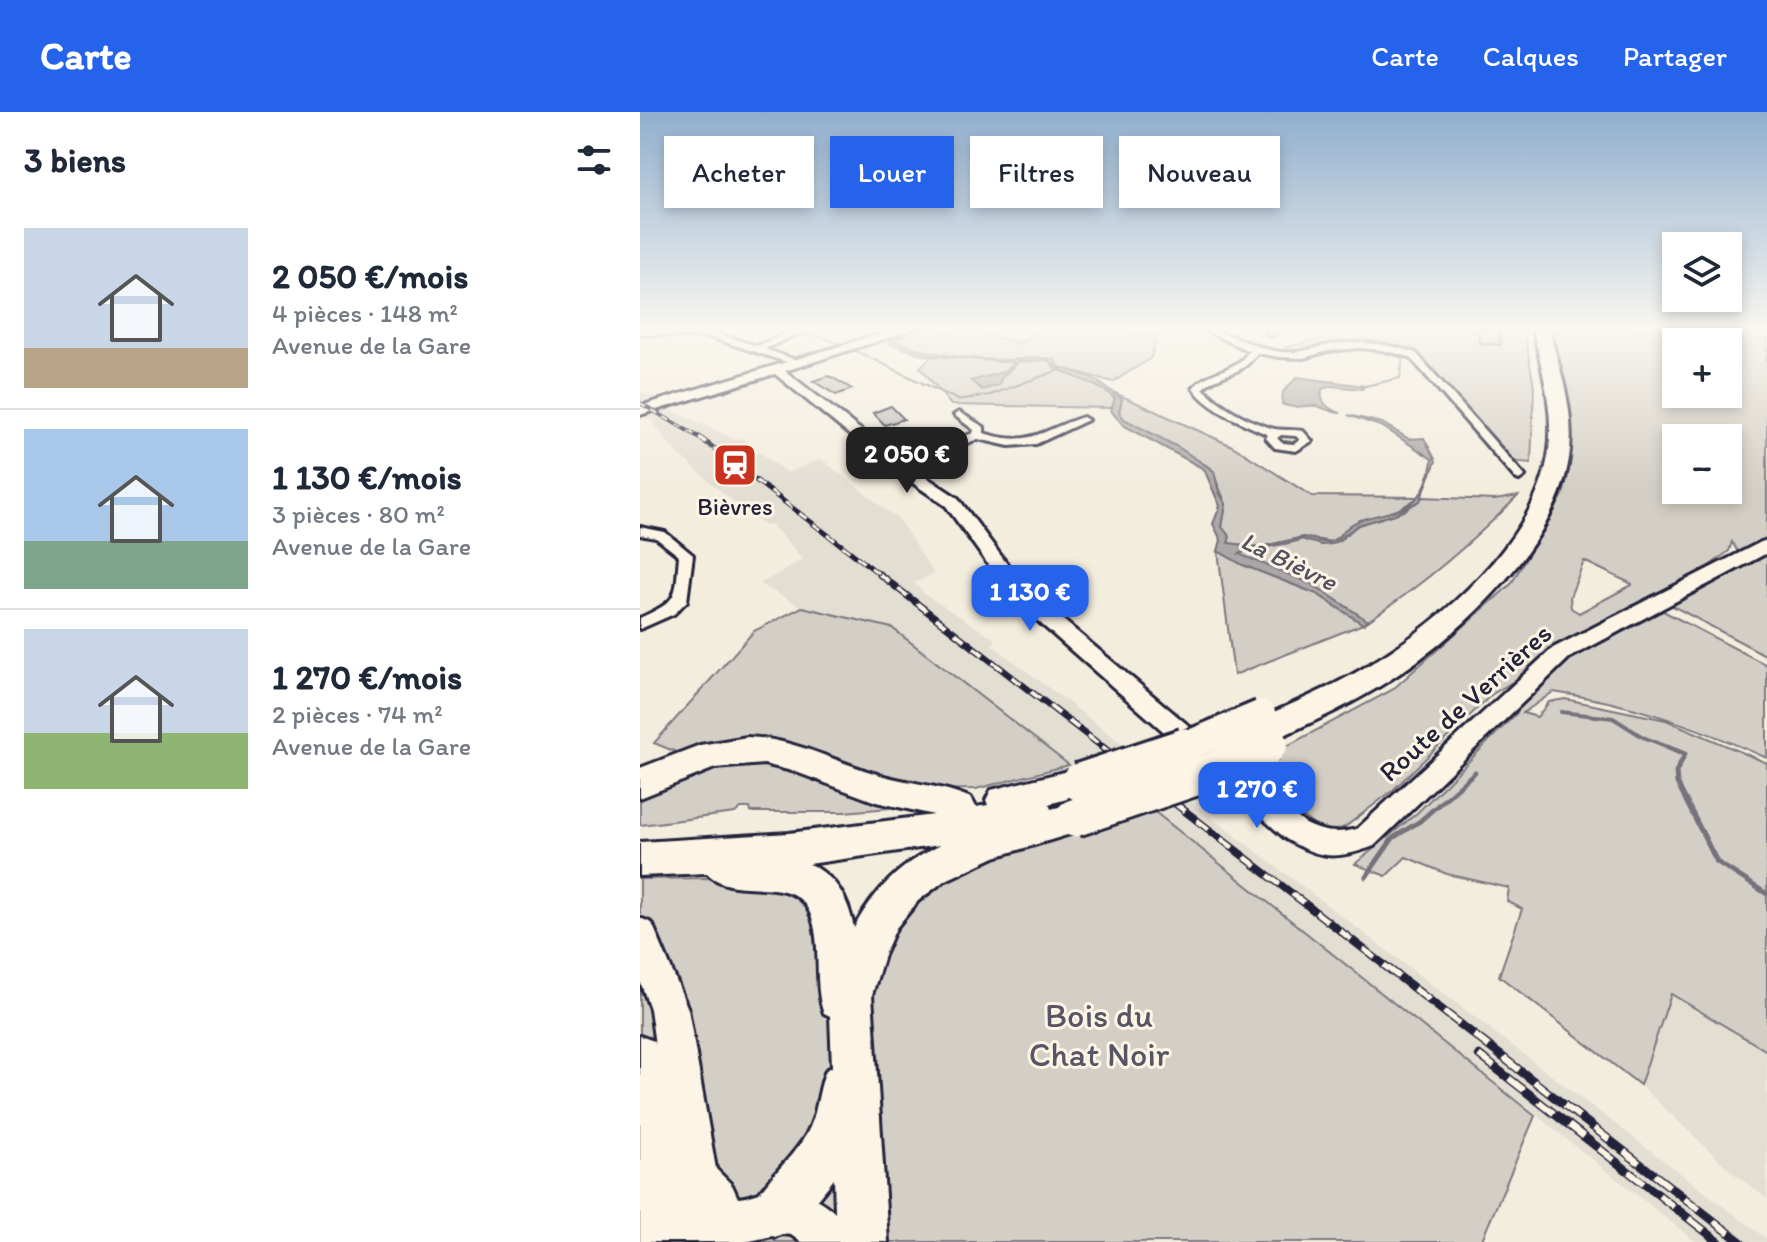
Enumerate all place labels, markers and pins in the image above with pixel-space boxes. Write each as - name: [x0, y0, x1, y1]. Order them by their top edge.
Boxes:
- pin: 2 050 €: [833, 427, 981, 495]
- station icon: Bièvres: [711, 441, 759, 489]
- place label: Bièvres: [697, 492, 773, 521]
- pin: 1 130 €: [956, 565, 1104, 633]
- pin: 1 270 €: [1183, 762, 1331, 830]

